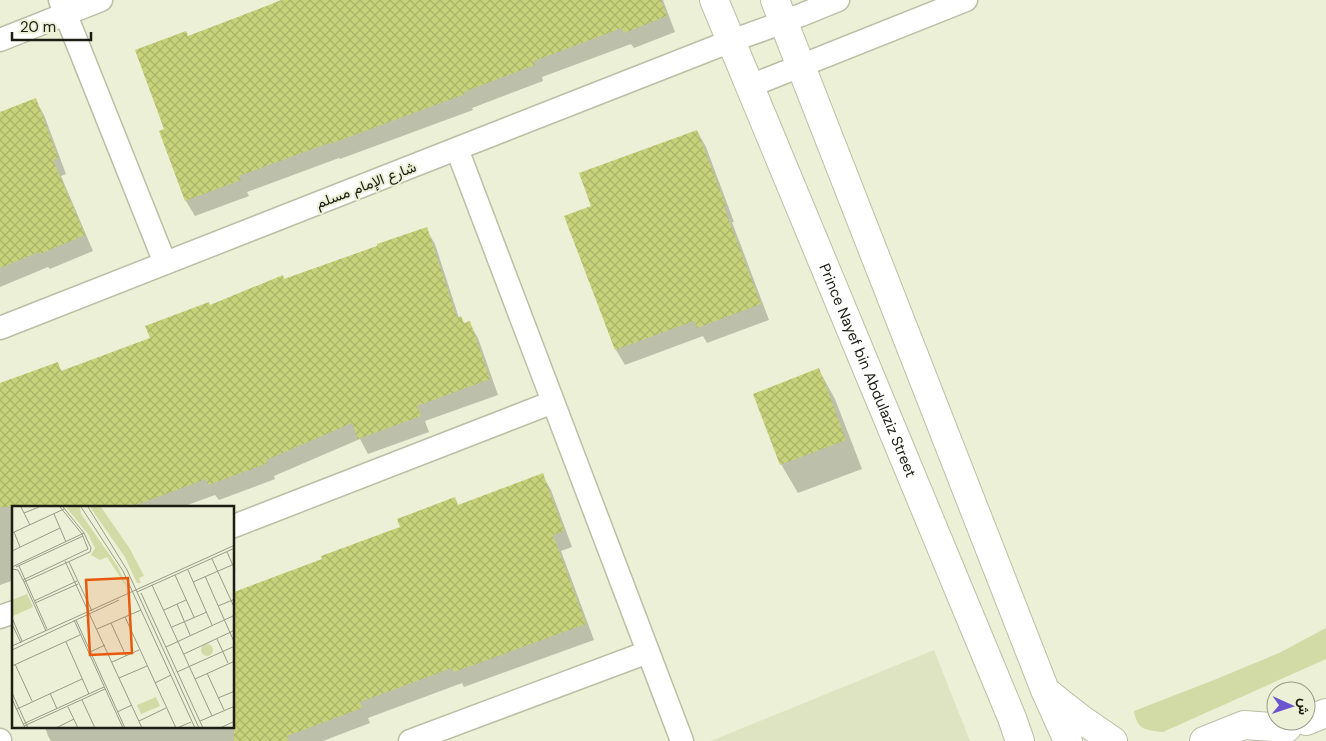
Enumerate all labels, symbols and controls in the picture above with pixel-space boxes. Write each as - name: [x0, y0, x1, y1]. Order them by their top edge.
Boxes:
- scale bar: [12, 10, 91, 42]
- text: 20 m: [20, 17, 56, 37]
- street label: شارع الإمام مسلم: [313, 157, 420, 214]
- street label: Prince Nayef bin Abdulaziz Street: [814, 260, 921, 480]
- inset map: [12, 506, 235, 728]
- north arrow: [1266, 681, 1316, 731]
- text: ش: [1295, 698, 1313, 716]

